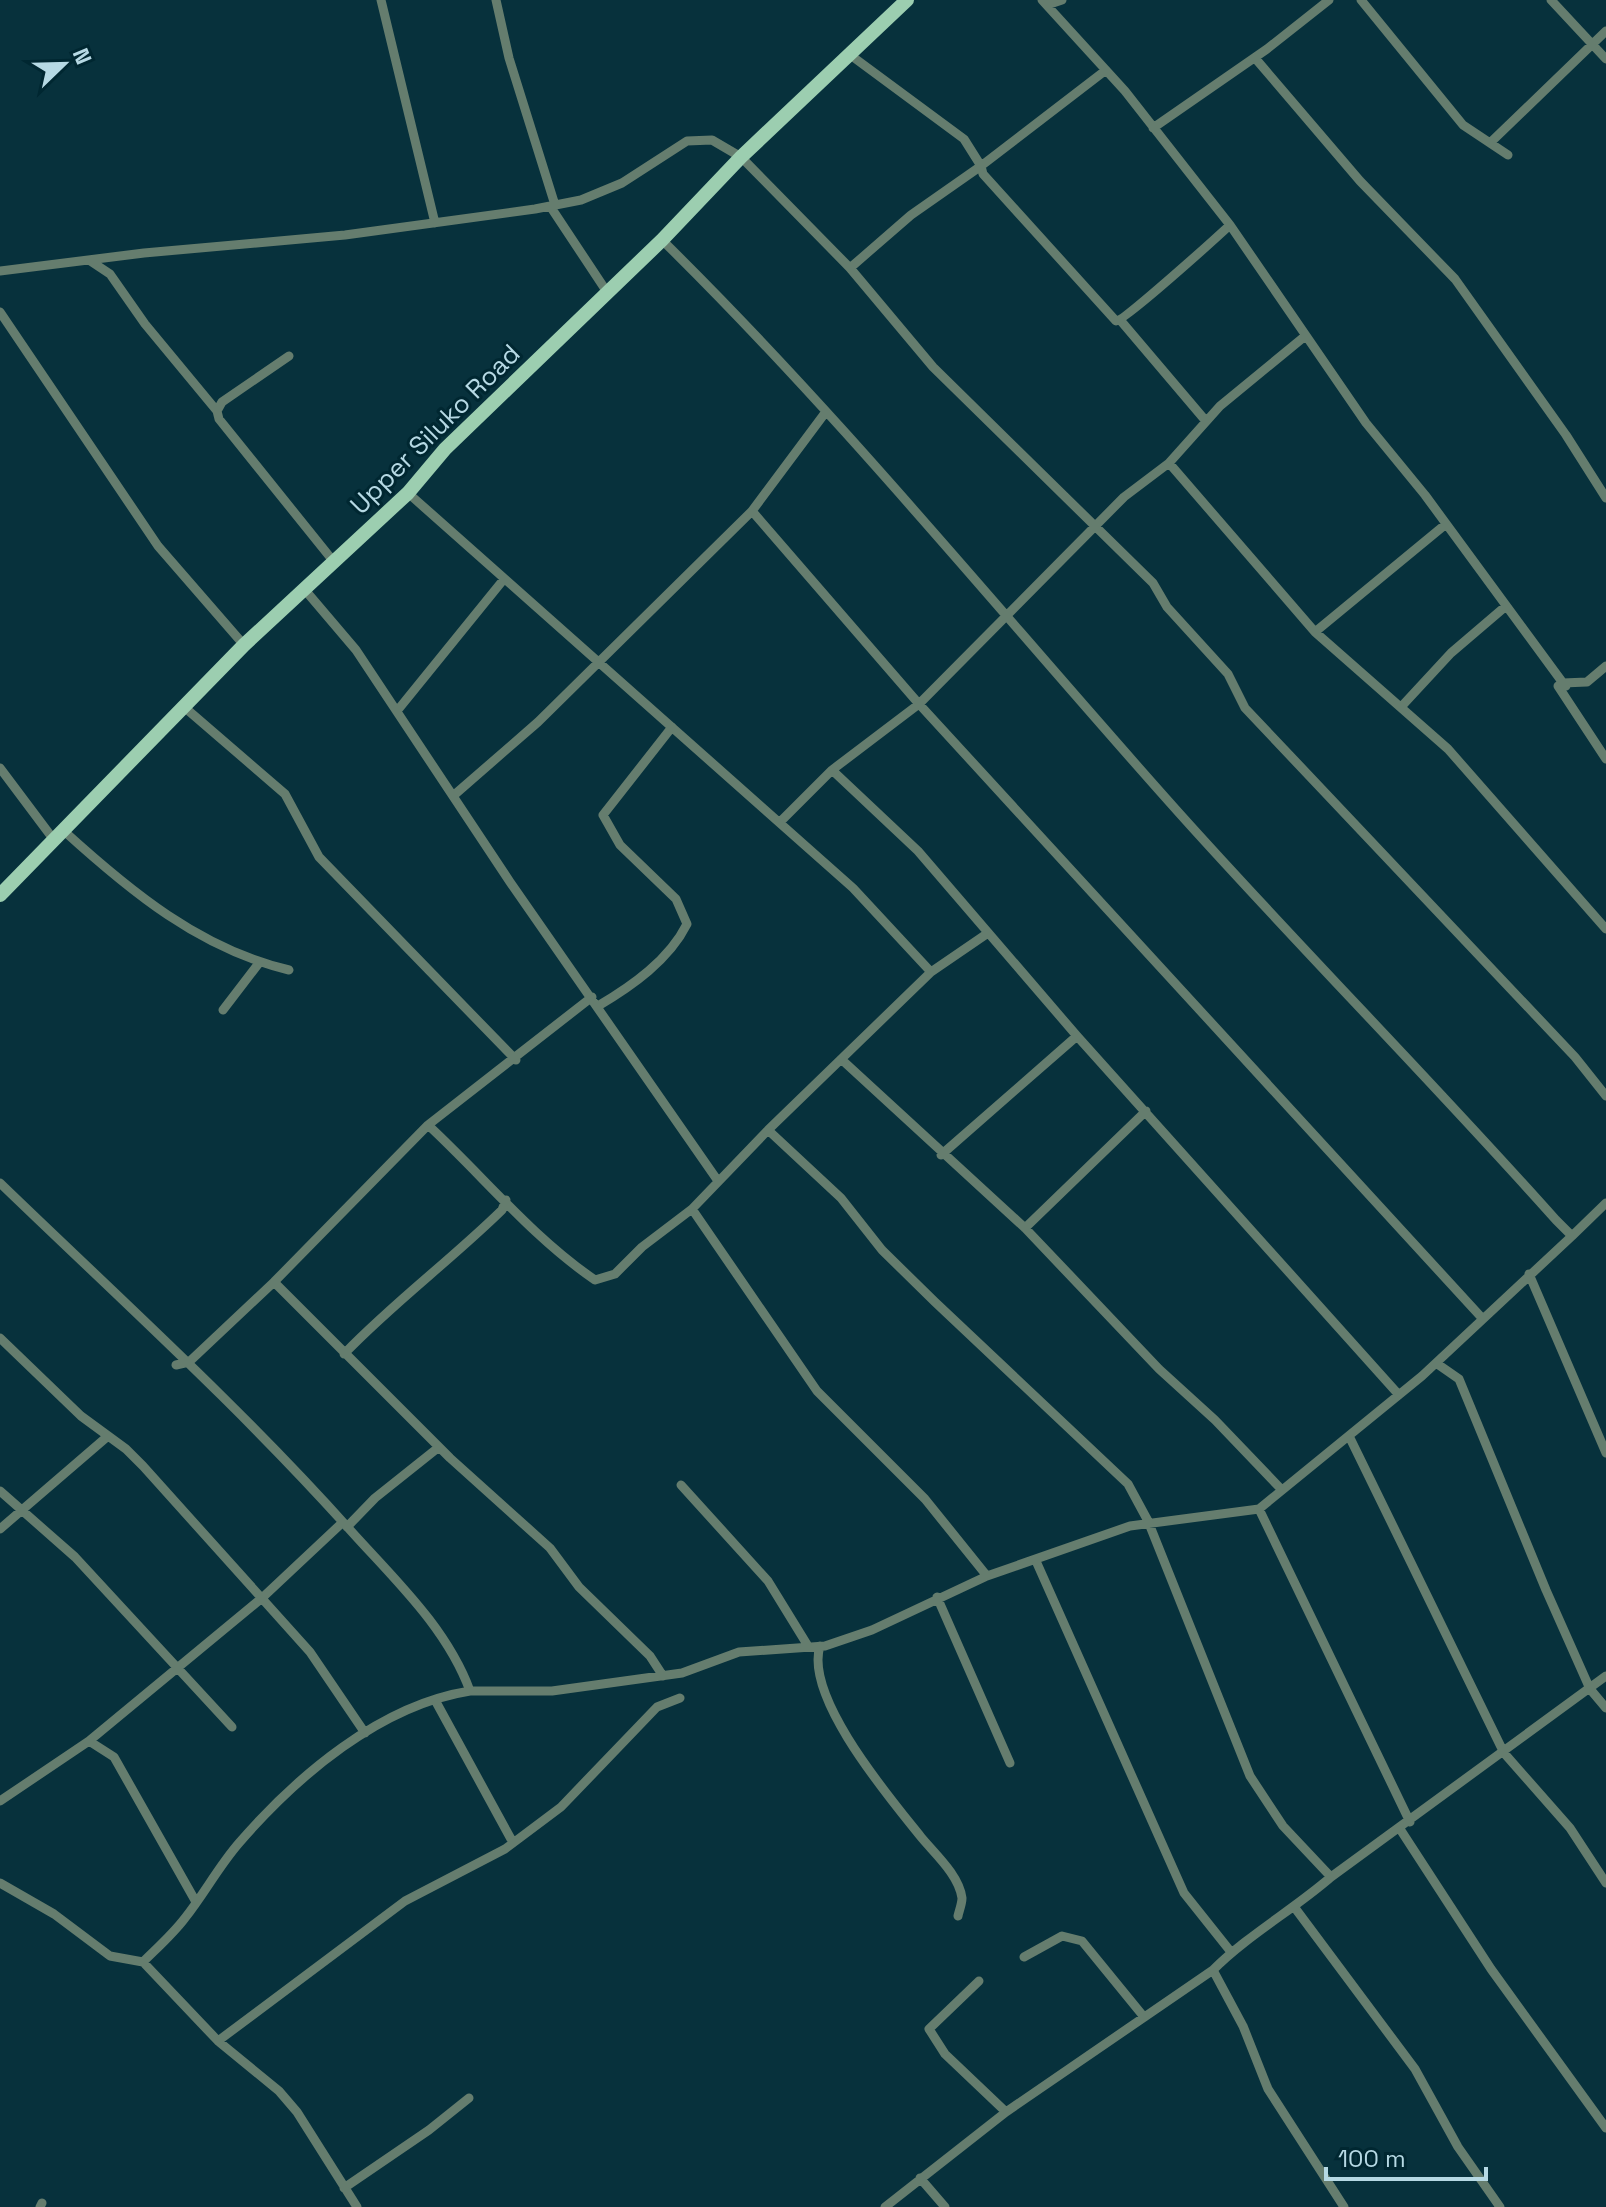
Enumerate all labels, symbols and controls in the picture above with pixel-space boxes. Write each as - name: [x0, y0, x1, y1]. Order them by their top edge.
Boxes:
- north arrow: [24, 24, 104, 104]
- text: N: [67, 44, 98, 68]
- street label: Upper Siluko Road: [343, 337, 527, 521]
- scale bar: [1326, 2131, 1486, 2181]
- text: 100 m: [1338, 2143, 1406, 2174]

